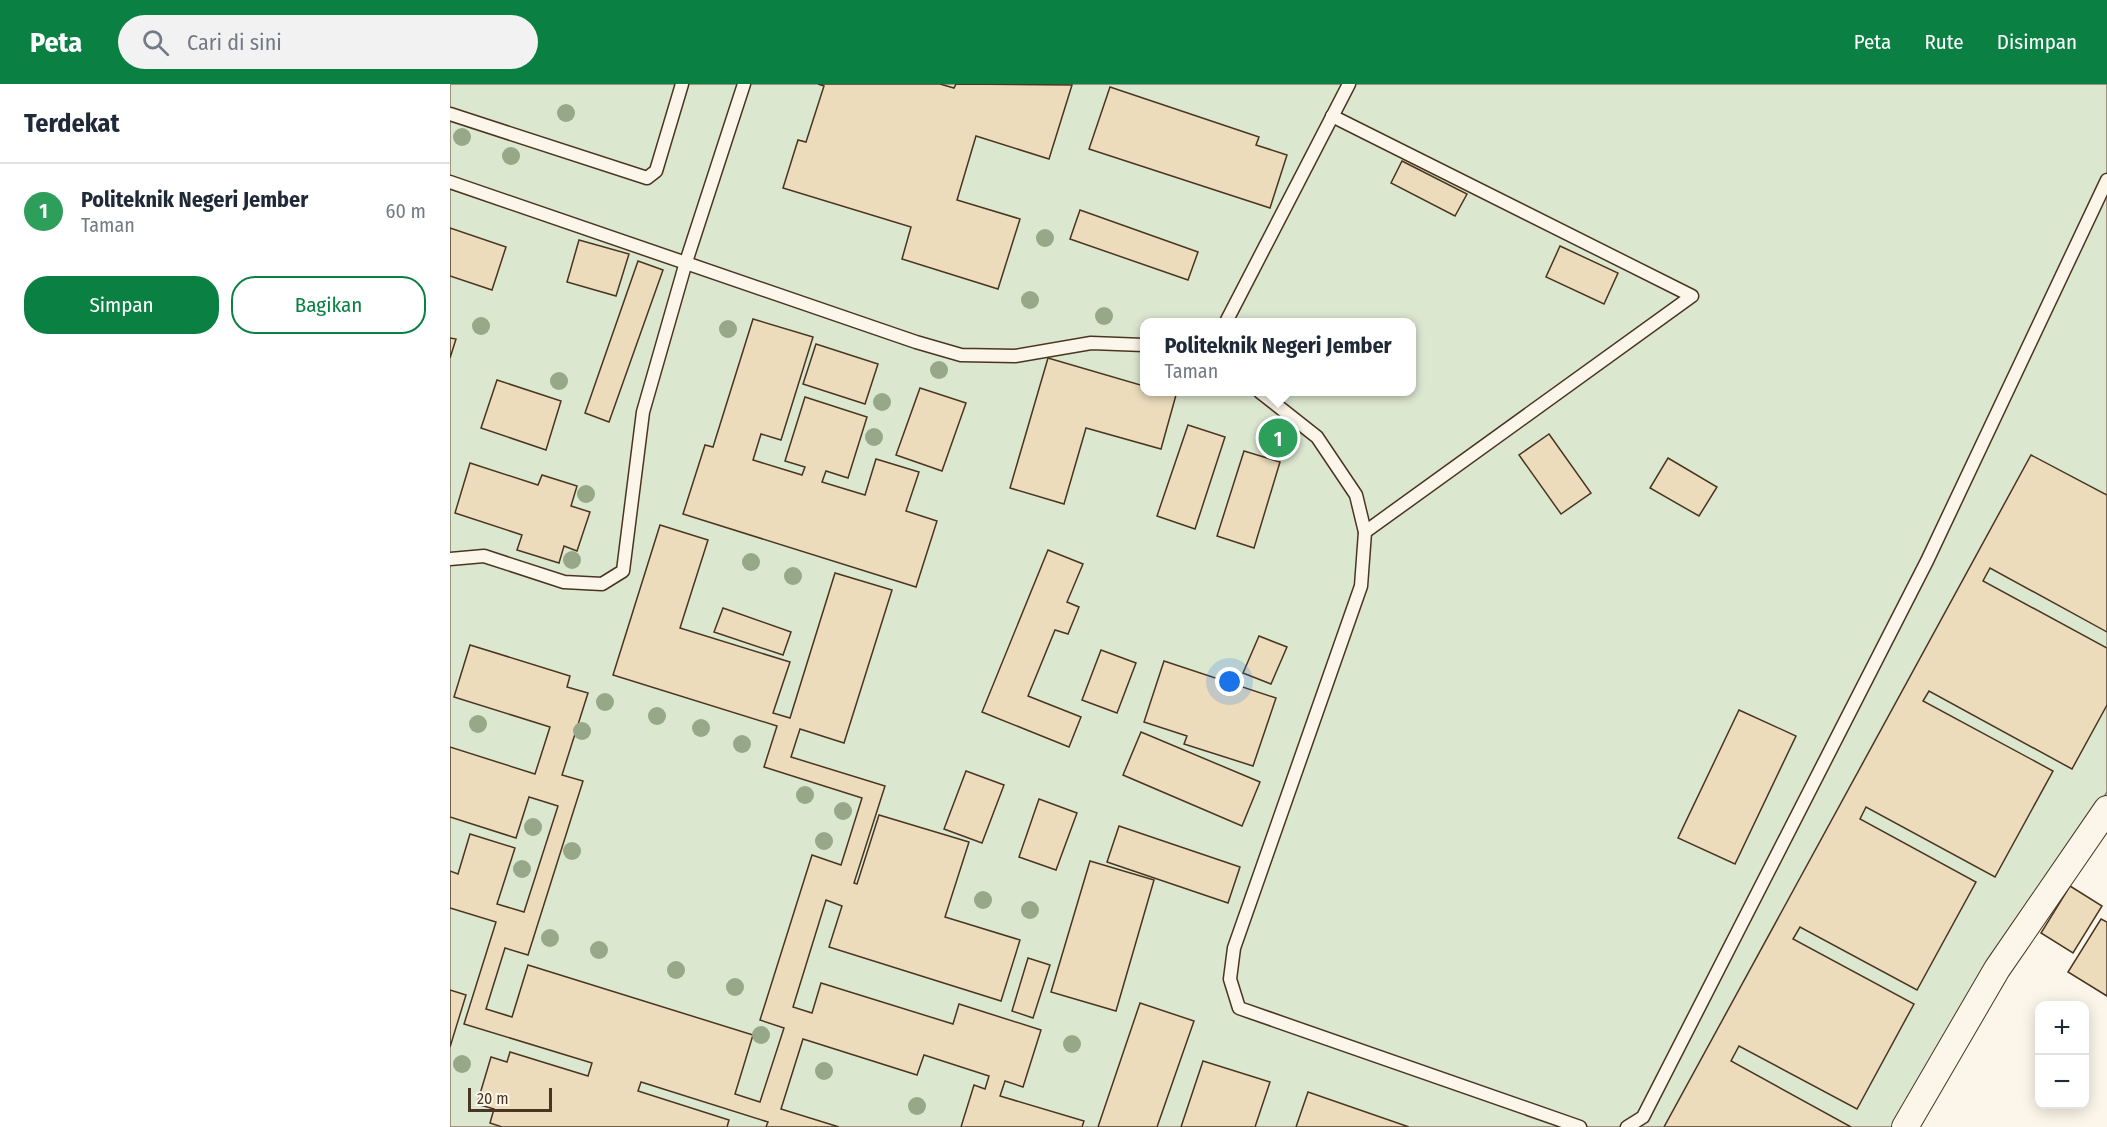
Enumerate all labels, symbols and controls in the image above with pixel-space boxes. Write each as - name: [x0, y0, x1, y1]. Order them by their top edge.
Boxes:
- search box: [118, 15, 538, 69]
- text: Peta: [30, 26, 82, 59]
- icon: search: [139, 26, 172, 59]
- text: Cari di sini: [187, 29, 282, 56]
- text: Peta: [1854, 29, 1891, 55]
- text: Rute: [1924, 29, 1964, 55]
- text: Disimpan: [1997, 29, 2077, 55]
- text: Terdekat: [24, 108, 120, 139]
- text: Politeknik Negeri Jember: [81, 186, 308, 213]
- text: 1: [39, 199, 48, 223]
- text: 60 m: [386, 199, 426, 223]
- text: Taman: [81, 213, 135, 237]
- button: Simpan: [24, 276, 219, 334]
- button: Bagikan: [231, 276, 426, 334]
- popup: [1140, 318, 1416, 396]
- text: Politeknik Negeri Jember: [1164, 332, 1392, 359]
- text: Taman: [1164, 359, 1218, 383]
- pin: 1: [1258, 416, 1298, 460]
- your location: [1215, 667, 1244, 696]
- map controls: [2035, 1001, 2089, 1109]
- button: +: [2035, 1001, 2089, 1055]
- button: −: [2035, 1055, 2089, 1109]
- scale bar: [468, 1085, 552, 1112]
- text: 20 m: [477, 1089, 508, 1108]

